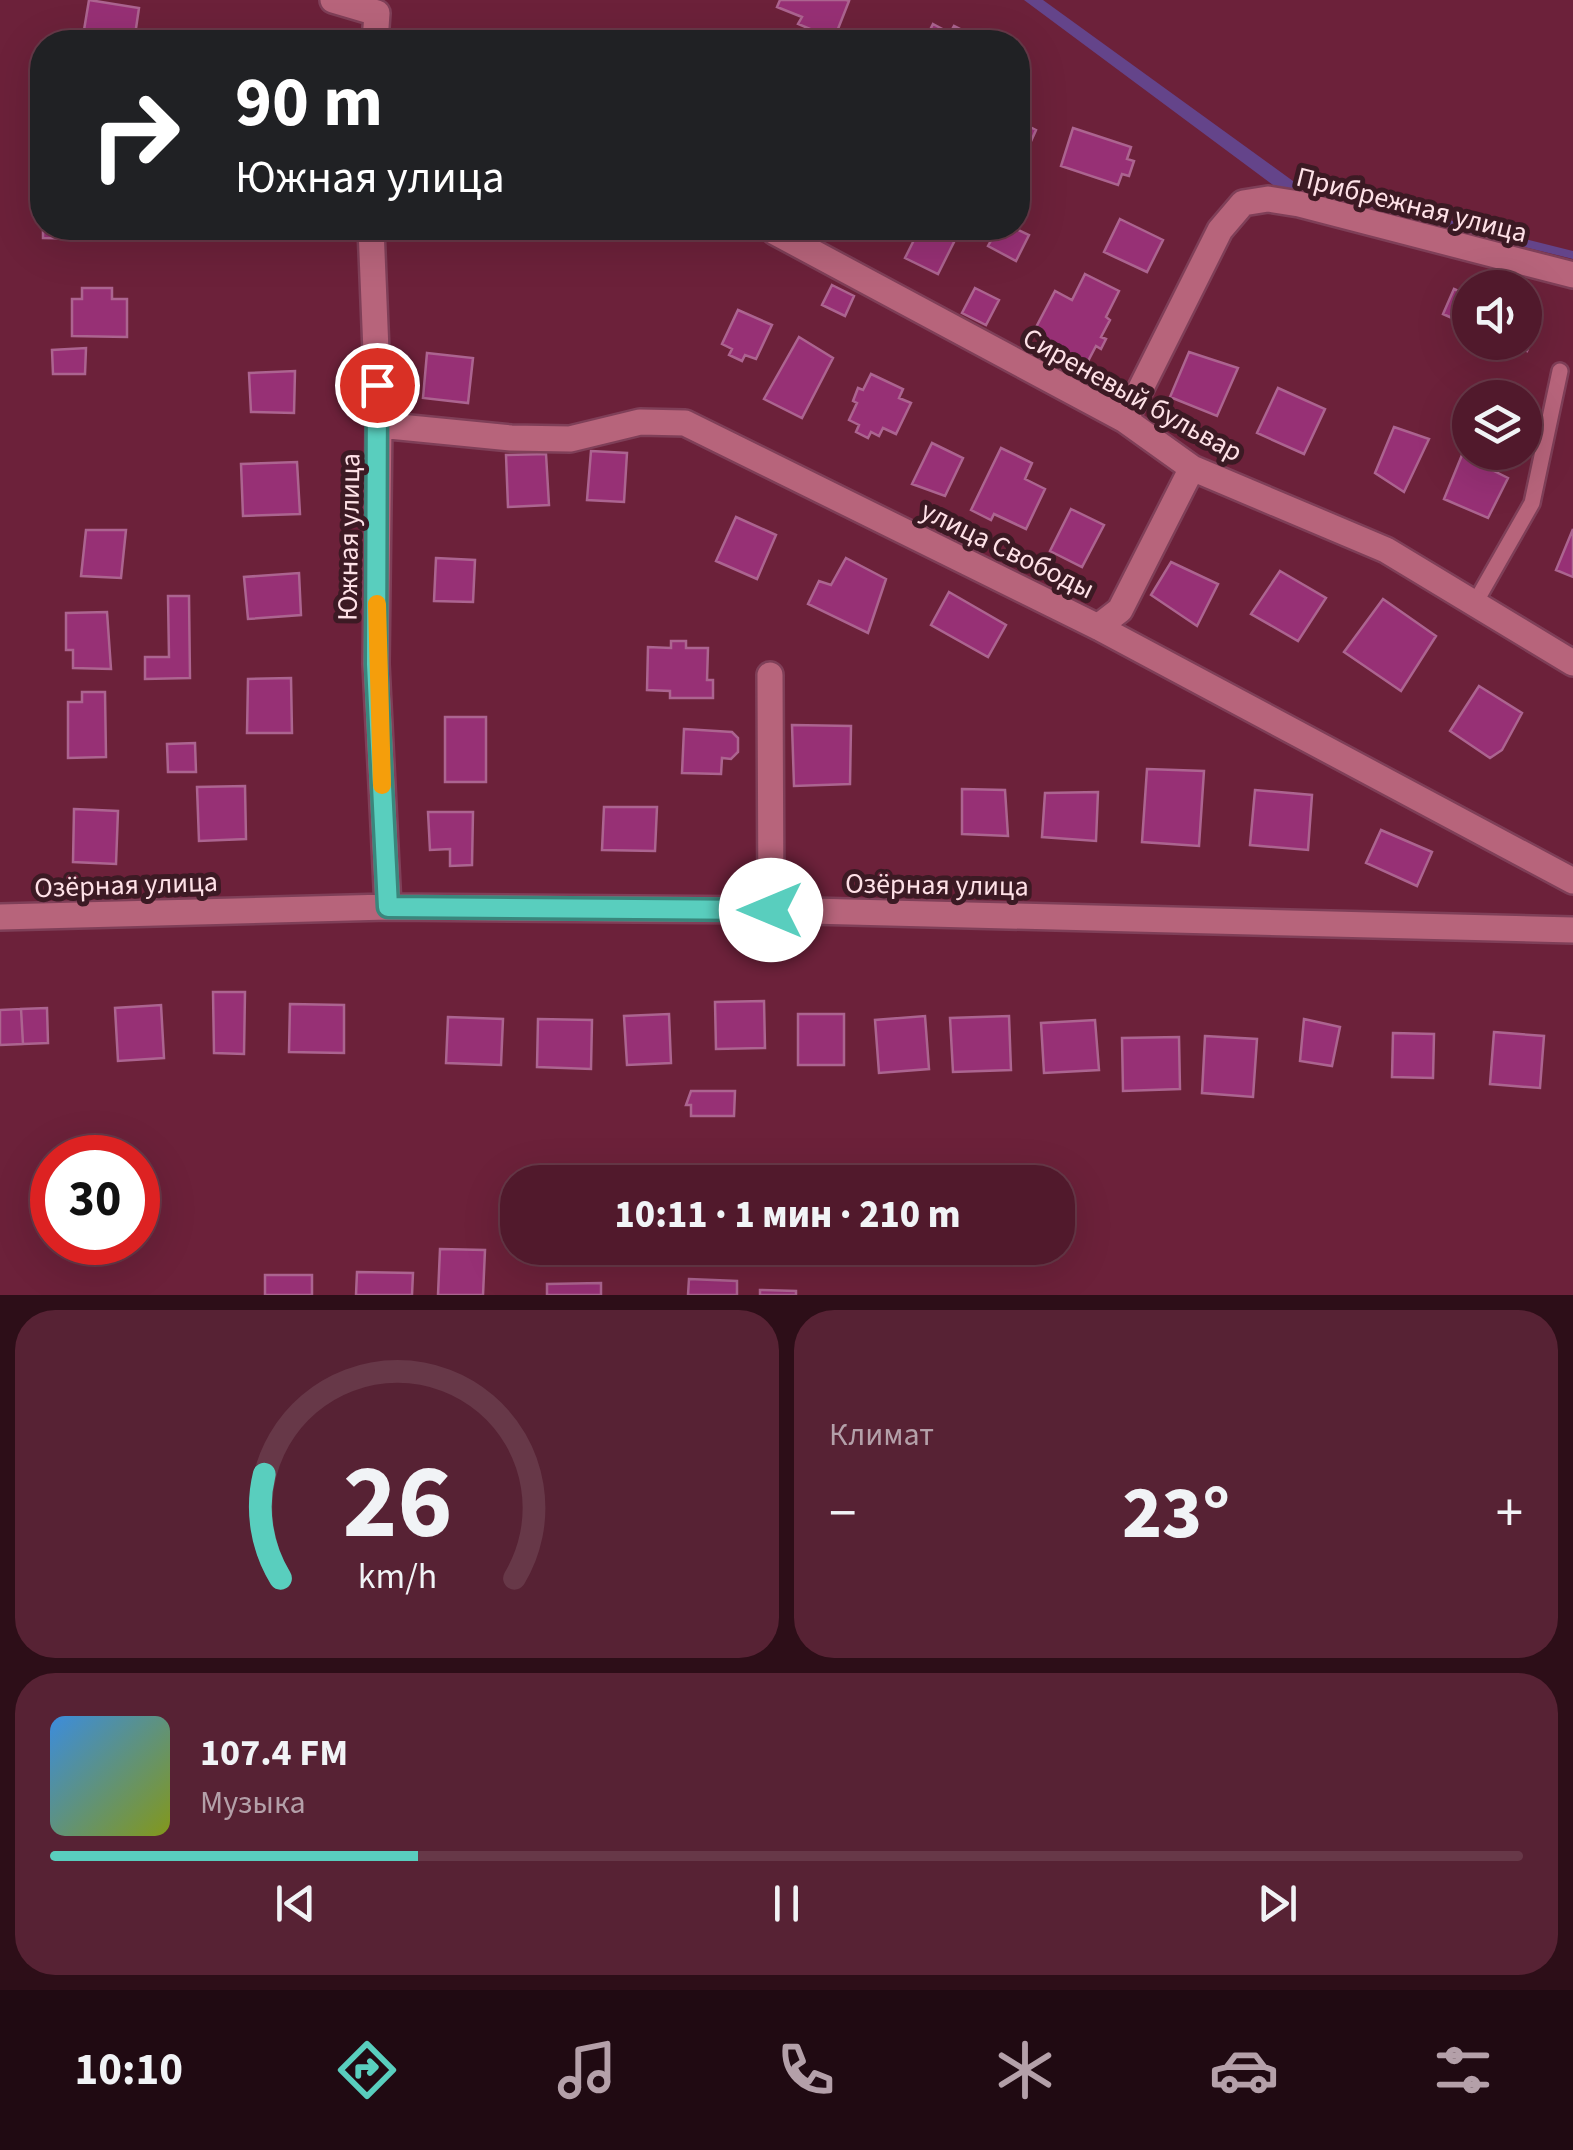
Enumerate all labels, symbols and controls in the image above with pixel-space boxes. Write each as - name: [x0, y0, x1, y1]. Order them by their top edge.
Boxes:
- text: 90 m: [235, 53, 383, 153]
- icon: right: [70, 70, 200, 200]
- text: Южная улица: [235, 146, 505, 210]
- street label: Прибрежная улица: [1292, 157, 1531, 253]
- map controls: [1452, 270, 1542, 470]
- button: sound: [1452, 270, 1542, 360]
- street label: Сиреневый бульвар: [1015, 318, 1250, 472]
- pin: [335, 343, 420, 428]
- icon: arrive: [350, 358, 405, 413]
- button: layers: [1452, 380, 1542, 470]
- street label: Южная улица: [328, 453, 370, 621]
- street label: улица Свободы: [914, 491, 1101, 609]
- position arrow: [719, 858, 823, 962]
- street label: Озёрная улица: [34, 862, 219, 908]
- street label: Озёрная улица: [845, 863, 1029, 907]
- speed limit sign: 30: [30, 1135, 160, 1265]
- text: 10:11 · 1 мин · 210 m: [615, 1188, 960, 1242]
- text: Климат: [829, 1412, 934, 1458]
- text: 26: [342, 1430, 452, 1578]
- text: 23°: [1122, 1460, 1230, 1567]
- text: −: [829, 1475, 856, 1553]
- text: +: [1496, 1475, 1523, 1553]
- text: km/h: [357, 1551, 437, 1602]
- text: 107.4 FM: [200, 1726, 348, 1780]
- text: Музыка: [200, 1780, 306, 1826]
- icon: previous: [268, 1876, 323, 1931]
- icon: pause: [759, 1876, 814, 1931]
- icon: next: [1250, 1876, 1305, 1931]
- icon: directions: [332, 2035, 402, 2105]
- icon: music: [552, 2035, 622, 2105]
- icon: phone: [771, 2035, 841, 2105]
- icon: climate: [990, 2035, 1060, 2105]
- icon: car: [1209, 2035, 1279, 2105]
- icon: filters: [1428, 2035, 1498, 2105]
- text: 10:10: [75, 2038, 183, 2102]

